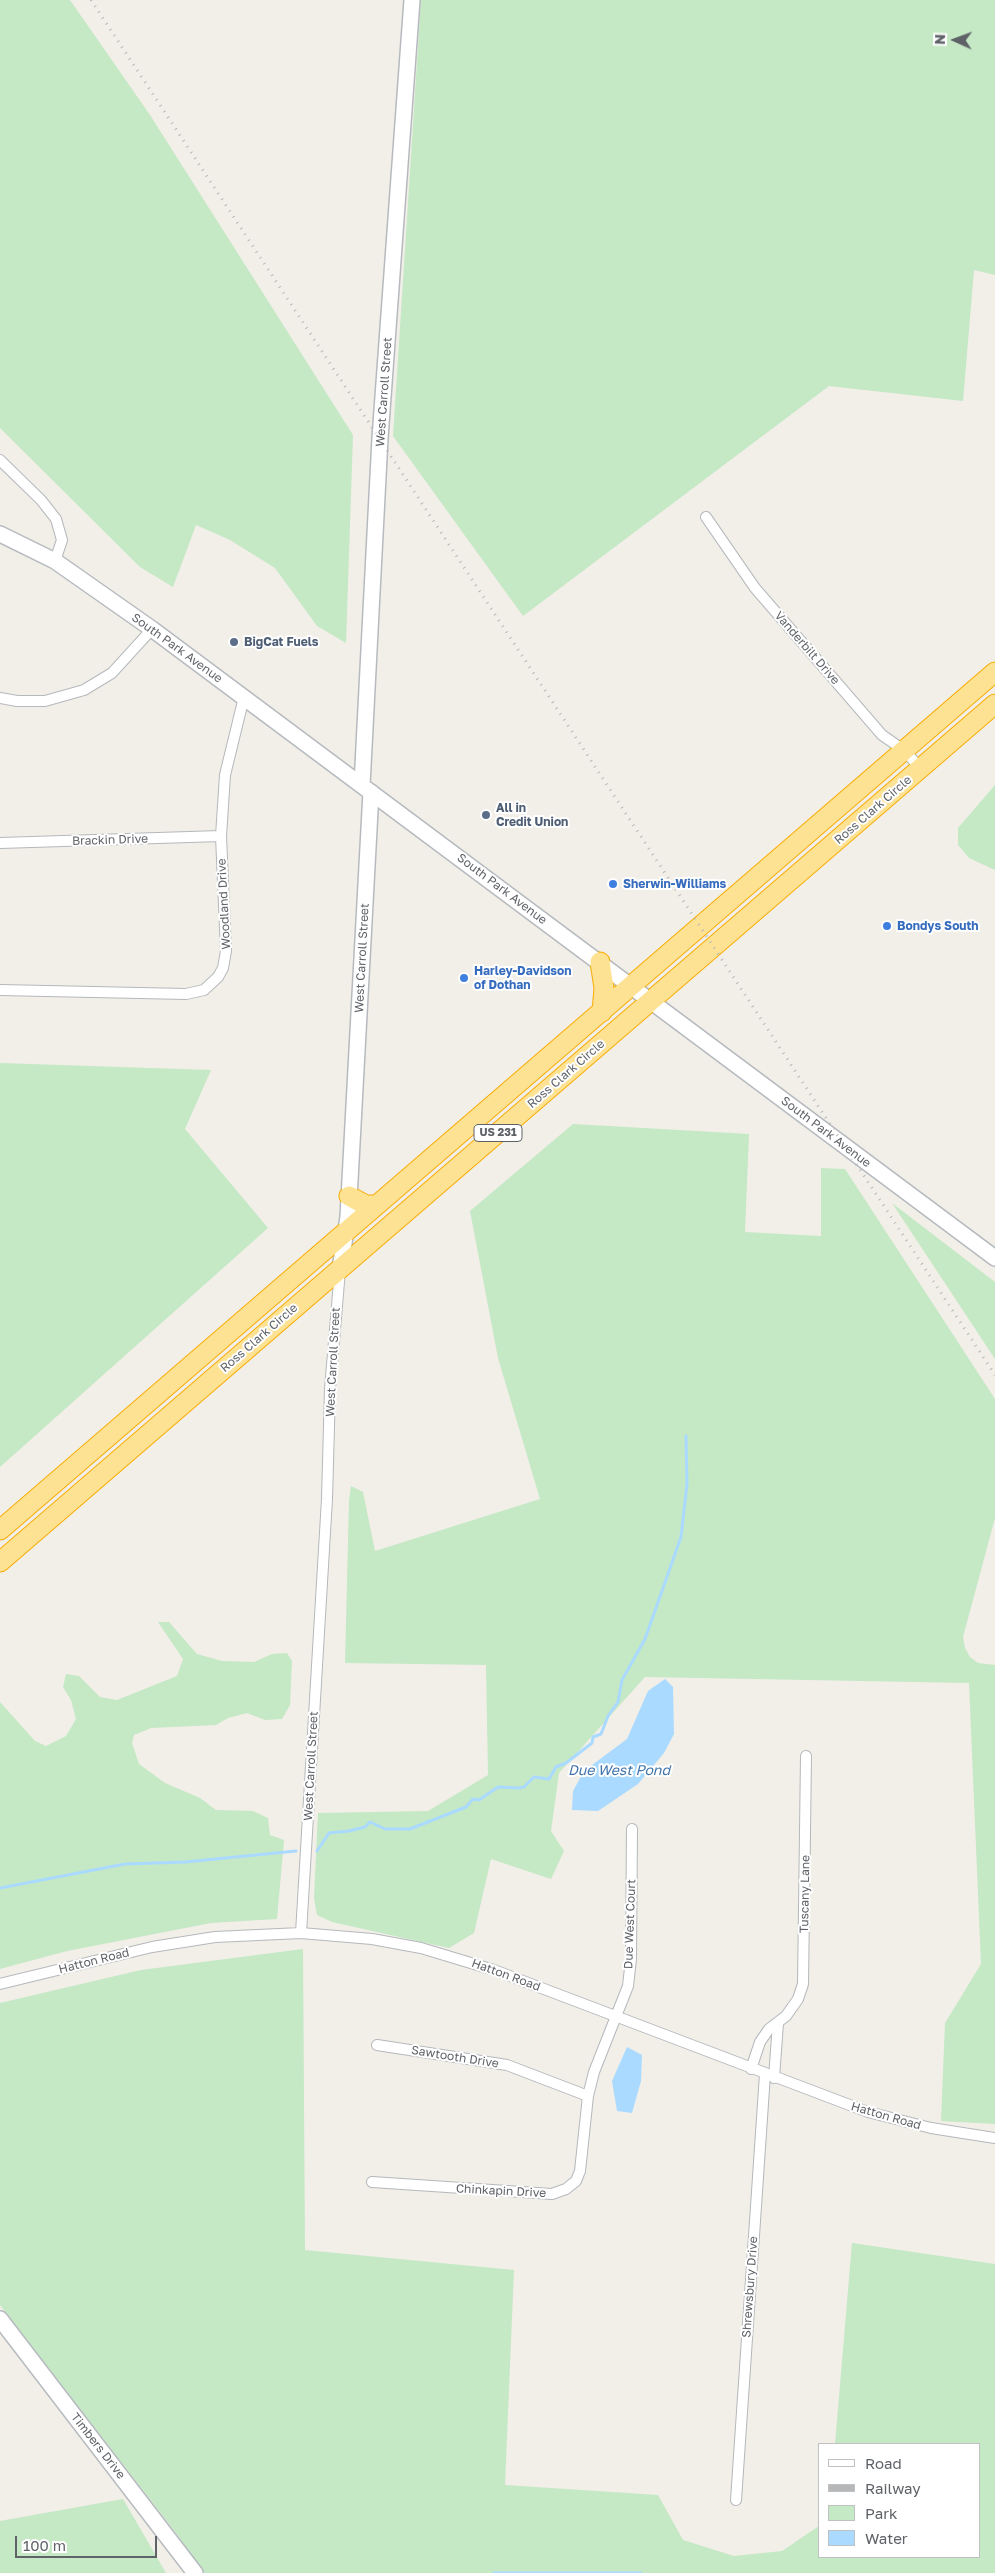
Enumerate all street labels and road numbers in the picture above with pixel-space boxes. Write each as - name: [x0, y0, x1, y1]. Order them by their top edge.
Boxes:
- street label: West Carroll Street: [373, 337, 395, 447]
- street label: Vanderbilt Drive: [771, 608, 843, 688]
- street label: South Park Avenue: [129, 610, 225, 686]
- street label: Ross Clark Circle: [832, 773, 914, 847]
- street label: Brackin Drive: [72, 831, 148, 849]
- street label: South Park Avenue: [454, 851, 550, 927]
- street label: Woodland Drive: [214, 858, 234, 950]
- street label: West Carroll Street: [352, 903, 372, 1013]
- street label: Ross Clark Circle: [525, 1037, 607, 1111]
- street label: South Park Avenue: [778, 1094, 874, 1170]
- road number: US 231: [474, 1124, 522, 1142]
- street label: Ross Clark Circle: [218, 1301, 300, 1375]
- street label: West Carroll Street: [323, 1307, 343, 1417]
- street label: West Carroll Street: [301, 1711, 321, 1821]
- street label: Tuscany Lane: [797, 1855, 813, 1933]
- street label: Due West Court: [621, 1879, 639, 1969]
- street label: Hatton Road: [57, 1945, 131, 1977]
- street label: Hatton Road: [470, 1956, 542, 1994]
- street label: Sawtooth Drive: [410, 2043, 500, 2071]
- street label: Hatton Road: [849, 2099, 923, 2133]
- street label: Chinkapin Drive: [456, 2181, 546, 2201]
- street label: Shrewsbury Drive: [739, 2236, 761, 2338]
- street label: Timbers Drive: [68, 2410, 128, 2482]

